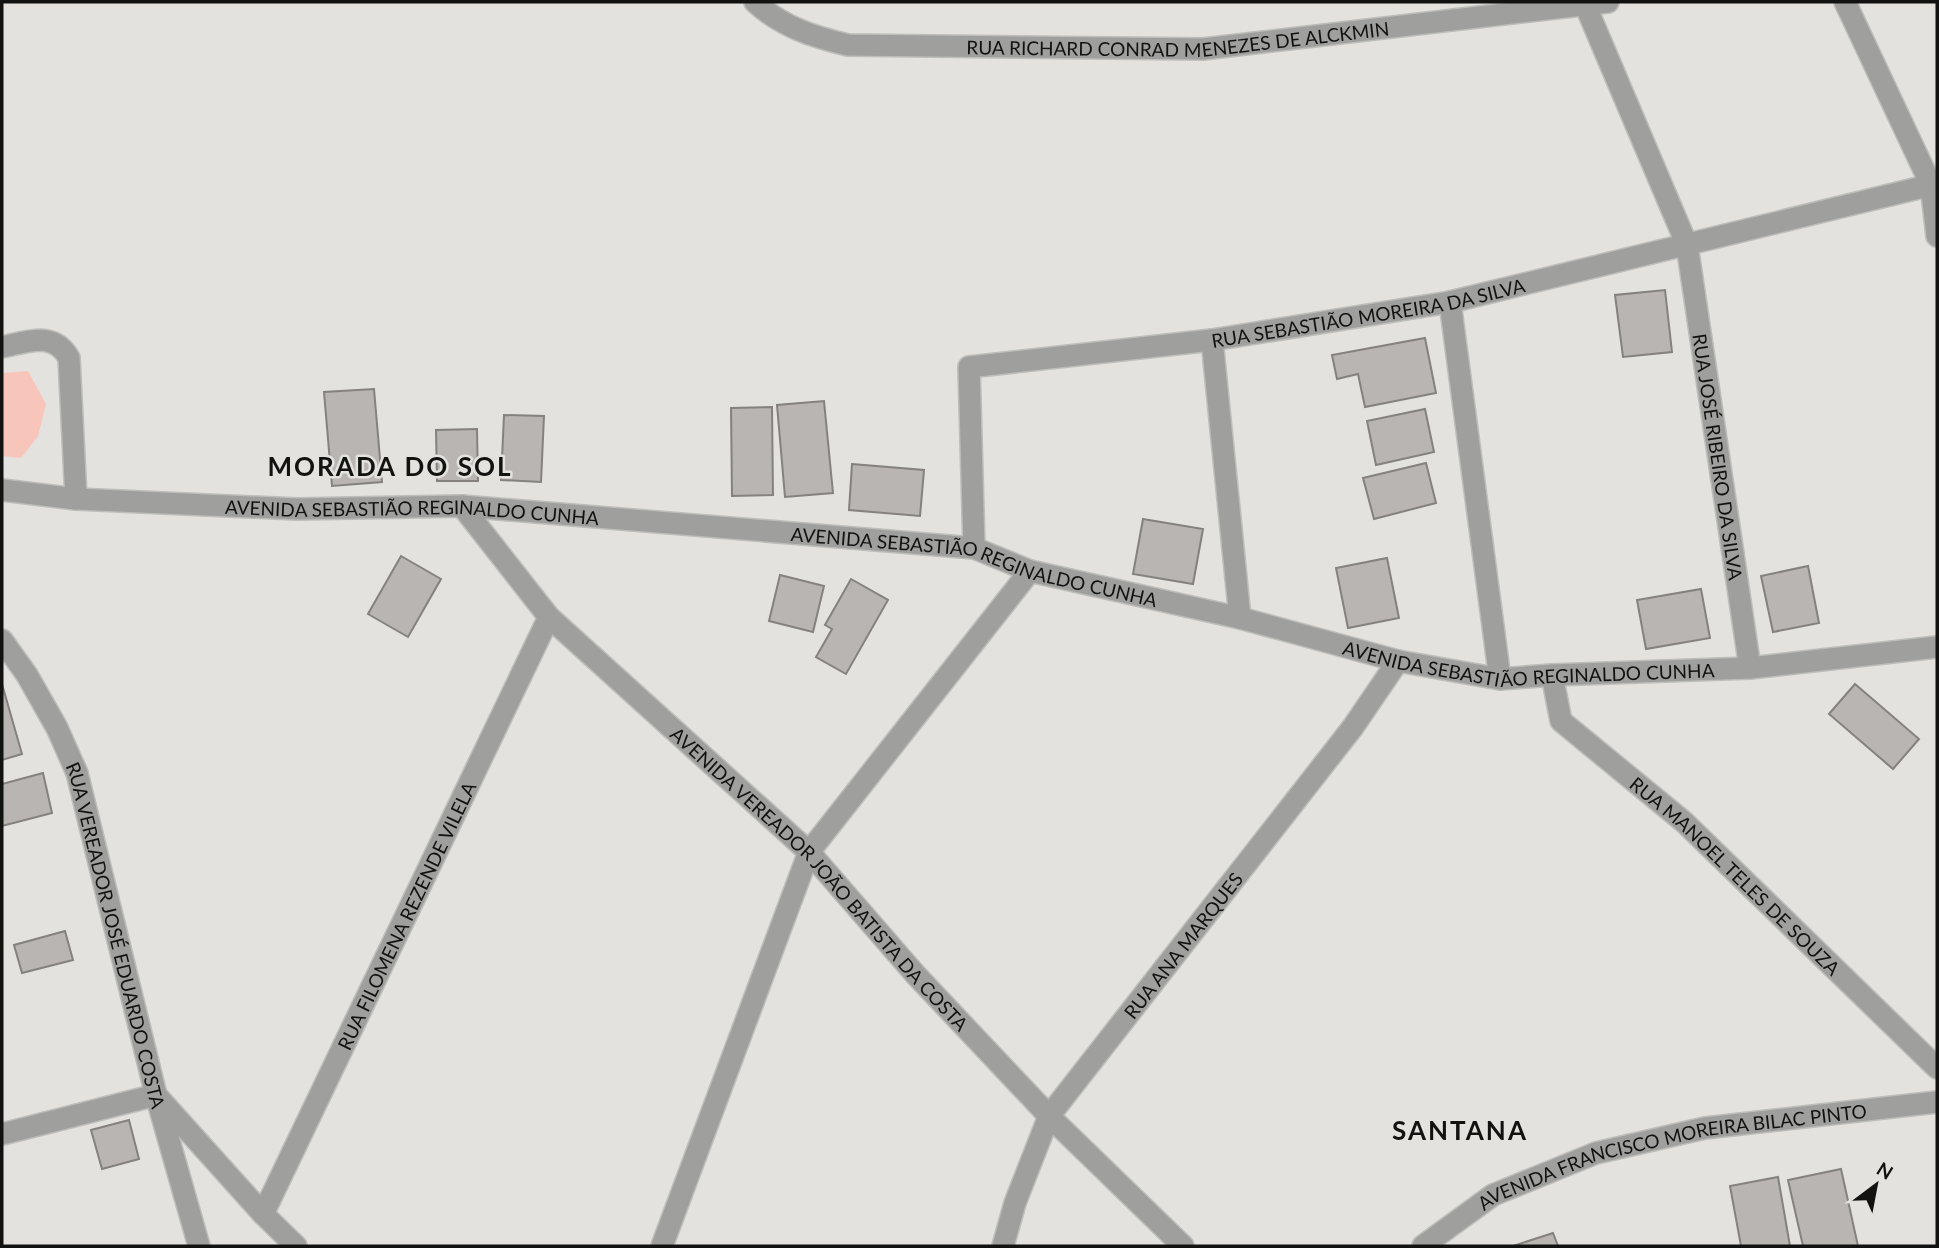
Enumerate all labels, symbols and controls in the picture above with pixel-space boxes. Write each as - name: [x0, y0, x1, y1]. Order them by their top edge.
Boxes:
- street label: RUA RICHARD CONRAD MENEZES DE ALCKMIN: [966, 16, 1390, 61]
- street label: RUA SEBASTIÃO MOREIRA DA SILVA: [1210, 273, 1527, 351]
- street label: RUA JOSÉ RIBEIRO DA SILVA: [1689, 332, 1748, 582]
- district label: MORADA DO SOL: [268, 450, 512, 482]
- street label: AVENIDA SEBASTIÃO REGINALDO CUNHA: [224, 494, 600, 529]
- street label: AVENIDA SEBASTIÃO REGINALDO CUNHA: [790, 522, 1160, 611]
- street label: AVENIDA SEBASTIÃO REGINALDO CUNHA: [1341, 635, 1715, 690]
- street label: AVENIDA VEREADOR JOÃO BATISTA DA COSTA: [666, 722, 974, 1035]
- street label: RUA VEREADOR JOSÉ EDUARDO COSTA: [62, 758, 171, 1111]
- street label: RUA MANOEL TELES DE SOUZA: [1626, 771, 1845, 979]
- street label: RUA FILOMENA REZENDE VILELA: [332, 778, 480, 1053]
- street label: RUA ANA MARQUES: [1118, 867, 1247, 1023]
- street label: AVENIDA FRANCISCO MOREIRA BILAC PINTO: [1473, 1098, 1868, 1214]
- district label: SANTANA: [1392, 1114, 1528, 1146]
- north arrow: [1841, 1150, 1911, 1220]
- text: N: [1873, 1157, 1898, 1184]

